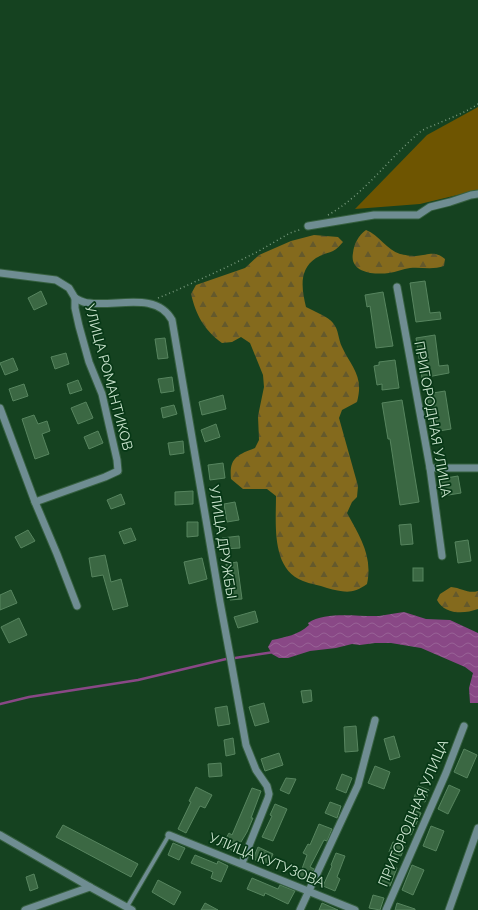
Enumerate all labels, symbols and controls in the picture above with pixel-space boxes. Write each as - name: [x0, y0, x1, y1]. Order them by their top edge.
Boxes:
- street label: УЛИЦА РОМАНТИКОВ: [82, 302, 136, 452]
- street label: ПРИГОРОДНАЯ УЛИЦА: [411, 340, 455, 499]
- street label: УЛИЦА ДРУЖБЫ: [206, 484, 240, 600]
- street label: ПРИГОРОДНАЯ УЛИЦА: [375, 737, 451, 889]
- street label: УЛИЦА КУТУЗОВА: [207, 829, 328, 891]

